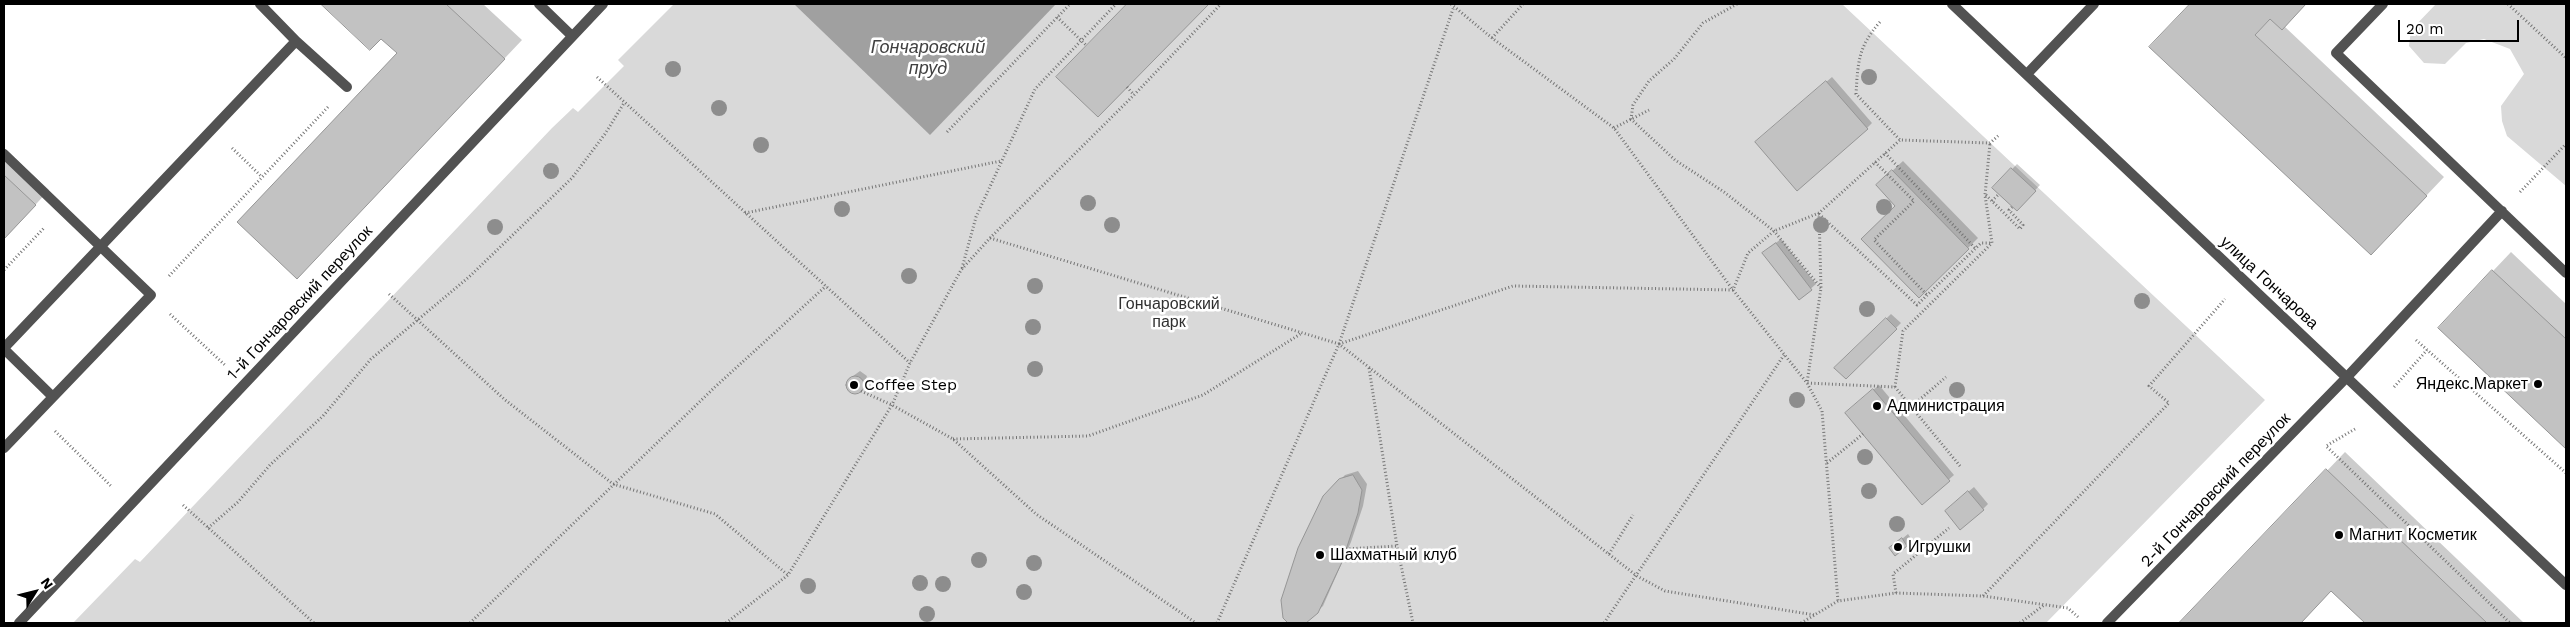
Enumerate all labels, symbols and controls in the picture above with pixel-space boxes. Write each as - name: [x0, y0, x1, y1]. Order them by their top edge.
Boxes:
- scale bar: [2400, 10, 2521, 42]
- text: 20 m: [2406, 20, 2444, 38]
- water label: Гончаровский пруд: [871, 37, 985, 80]
- street label: 1-й Гончаровский переулок: [223, 222, 377, 384]
- street label: улица Гончарова: [2216, 233, 2322, 333]
- park label: Гончаровский парк: [1118, 294, 1220, 332]
- place label: Яндекс.Маркет: [2416, 374, 2528, 394]
- place label: Coffee Step: [864, 375, 957, 395]
- marker: Яндекс.Маркет: [2532, 378, 2544, 390]
- marker: Coffee Step: [848, 379, 860, 391]
- place label: Администрация: [1887, 396, 2005, 416]
- marker: Администрация: [1871, 400, 1883, 412]
- street label: 2-й Гончаровский переулок: [2137, 409, 2295, 571]
- place label: Магнит Косметик: [2349, 525, 2477, 545]
- marker: Магнит Косметик: [2333, 529, 2345, 541]
- place label: Игрушки: [1908, 537, 1971, 557]
- marker: Игрушки: [1892, 541, 1904, 553]
- place label: Шахматный клуб: [1330, 545, 1457, 565]
- marker: Шахматный клуб: [1314, 549, 1326, 561]
- north arrow: [10, 567, 60, 617]
- text: N: [38, 574, 57, 592]

